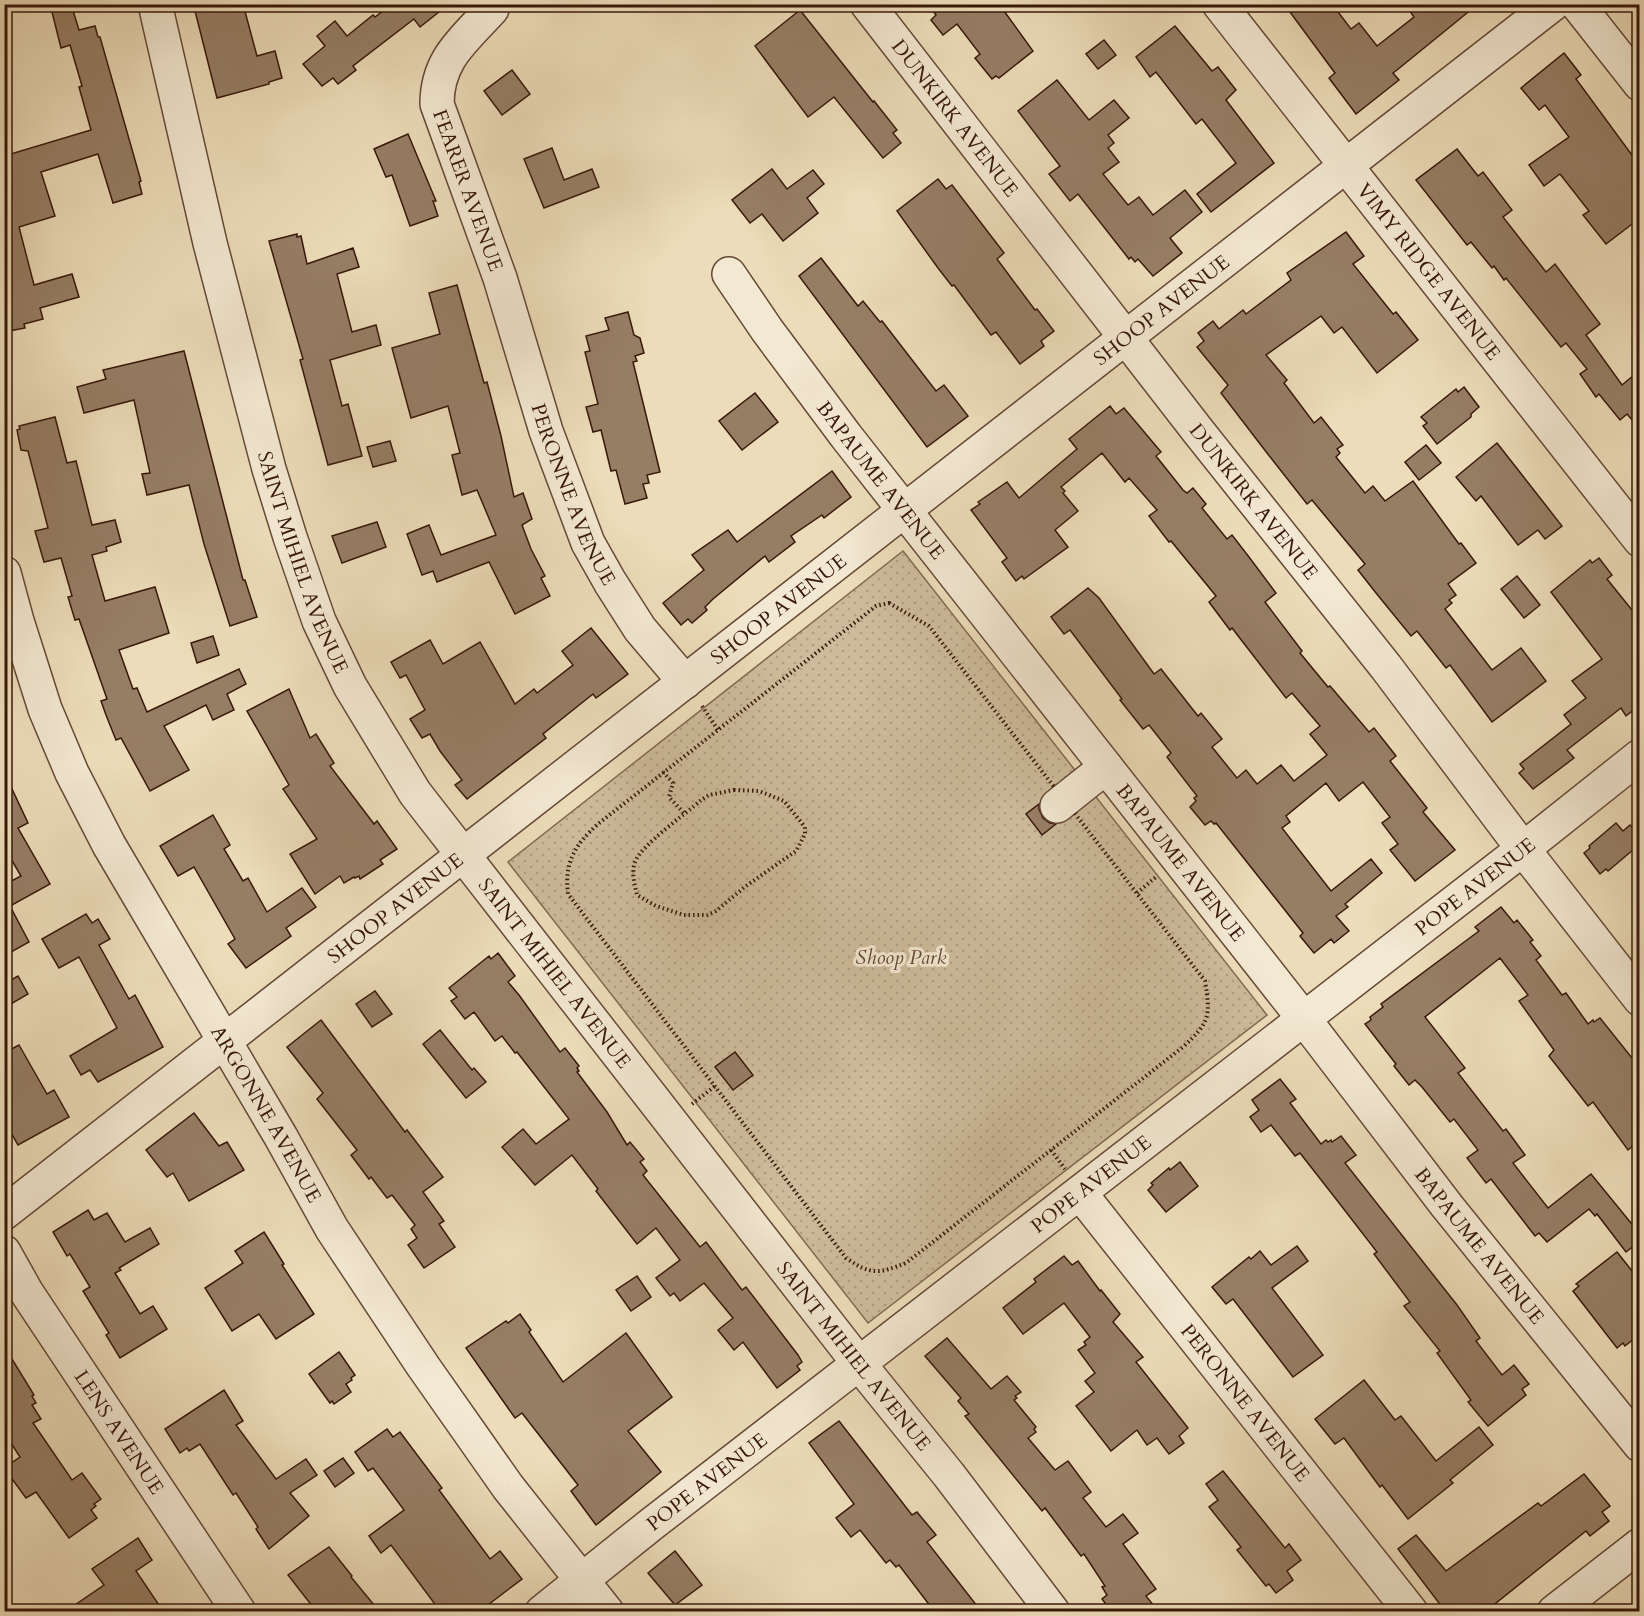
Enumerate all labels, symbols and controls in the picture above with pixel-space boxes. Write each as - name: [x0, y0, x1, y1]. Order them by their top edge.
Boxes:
- street label: DUNKIRK AVENUE: [885, 34, 1024, 202]
- street label: FEARER AVENUE: [426, 106, 509, 275]
- street label: VIMY RIDGE AVENUE: [1351, 178, 1507, 366]
- street label: SHOOP AVENUE: [1088, 249, 1235, 372]
- street label: BAPAUME AVENUE: [810, 396, 951, 565]
- street label: PERONNE AVENUE: [524, 400, 622, 590]
- street label: DUNKIRK AVENUE: [1183, 418, 1324, 585]
- street label: SAINT MIHIEL AVENUE: [251, 448, 355, 678]
- street label: SHOOP AVENUE: [705, 548, 852, 671]
- street label: BAPAUME AVENUE: [1110, 778, 1251, 947]
- street label: POPE AVENUE: [1409, 831, 1541, 942]
- street label: SHOOP AVENUE: [322, 847, 469, 970]
- street label: SAINT MIHIEL AVENUE: [472, 872, 637, 1074]
- park label: Shoop Park: [856, 944, 947, 971]
- street label: ARGONNE AVENUE: [204, 1021, 328, 1207]
- street label: POPE AVENUE: [1025, 1129, 1157, 1240]
- street label: BAPAUME AVENUE: [1408, 1162, 1550, 1330]
- street label: SAINT MIHIEL AVENUE: [770, 1256, 937, 1456]
- street label: PERONNE AVENUE: [1174, 1318, 1316, 1487]
- street label: LENS AVENUE: [68, 1365, 170, 1500]
- street label: POPE AVENUE: [641, 1427, 773, 1537]

